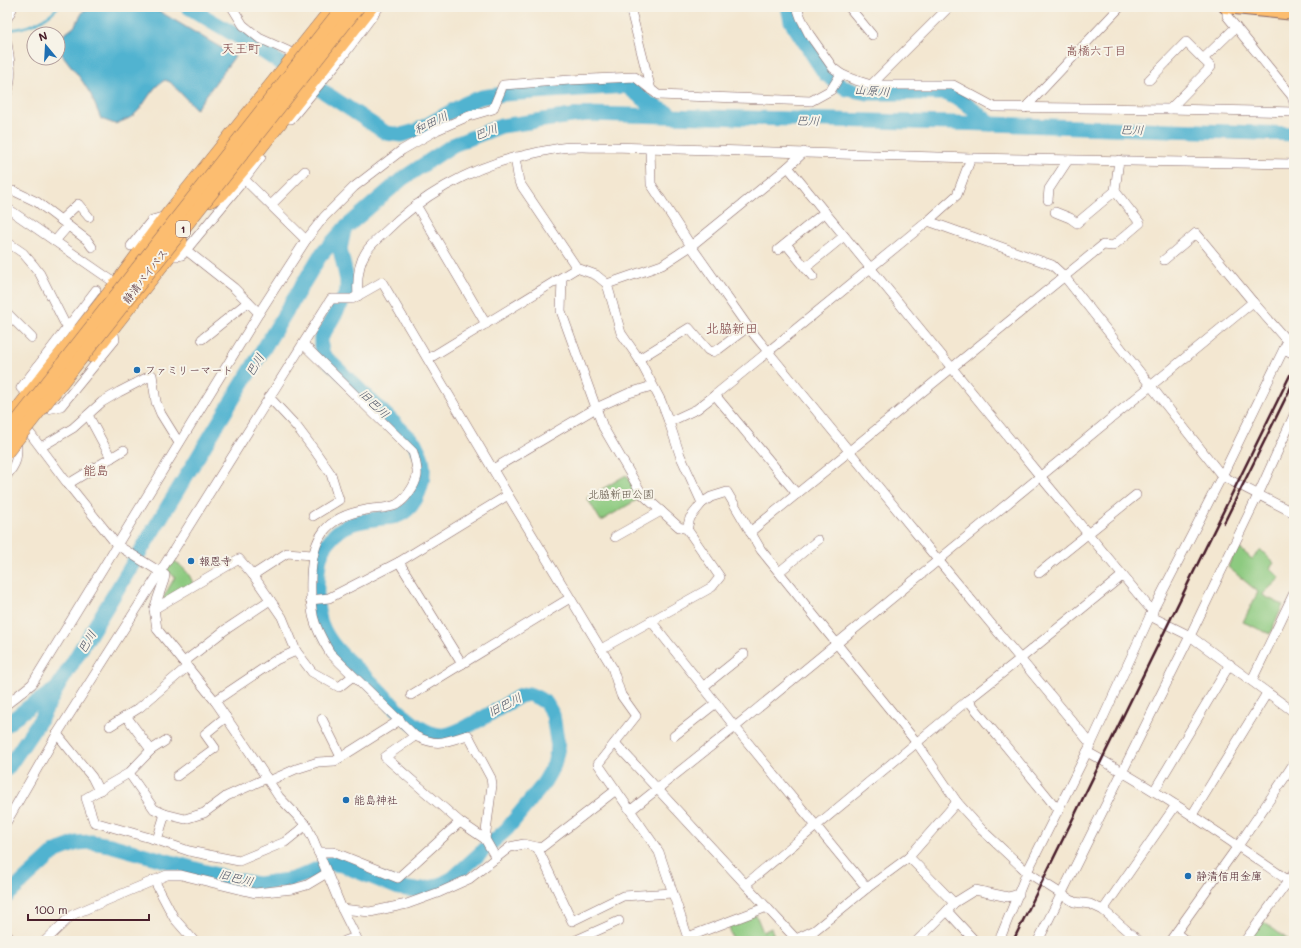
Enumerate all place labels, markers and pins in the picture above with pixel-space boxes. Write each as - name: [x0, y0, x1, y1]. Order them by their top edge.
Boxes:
- place label: ファミリーマート: [145, 362, 233, 377]
- marker: ファミリーマート: [132, 365, 142, 375]
- place label: 報恩寺: [199, 553, 232, 568]
- marker: 報恩寺: [186, 556, 196, 566]
- place label: 能島神社: [354, 792, 398, 807]
- marker: 能島神社: [341, 795, 351, 805]
- place label: 静清信用金庫: [1196, 868, 1262, 883]
- marker: 静清信用金庫: [1183, 871, 1193, 881]

